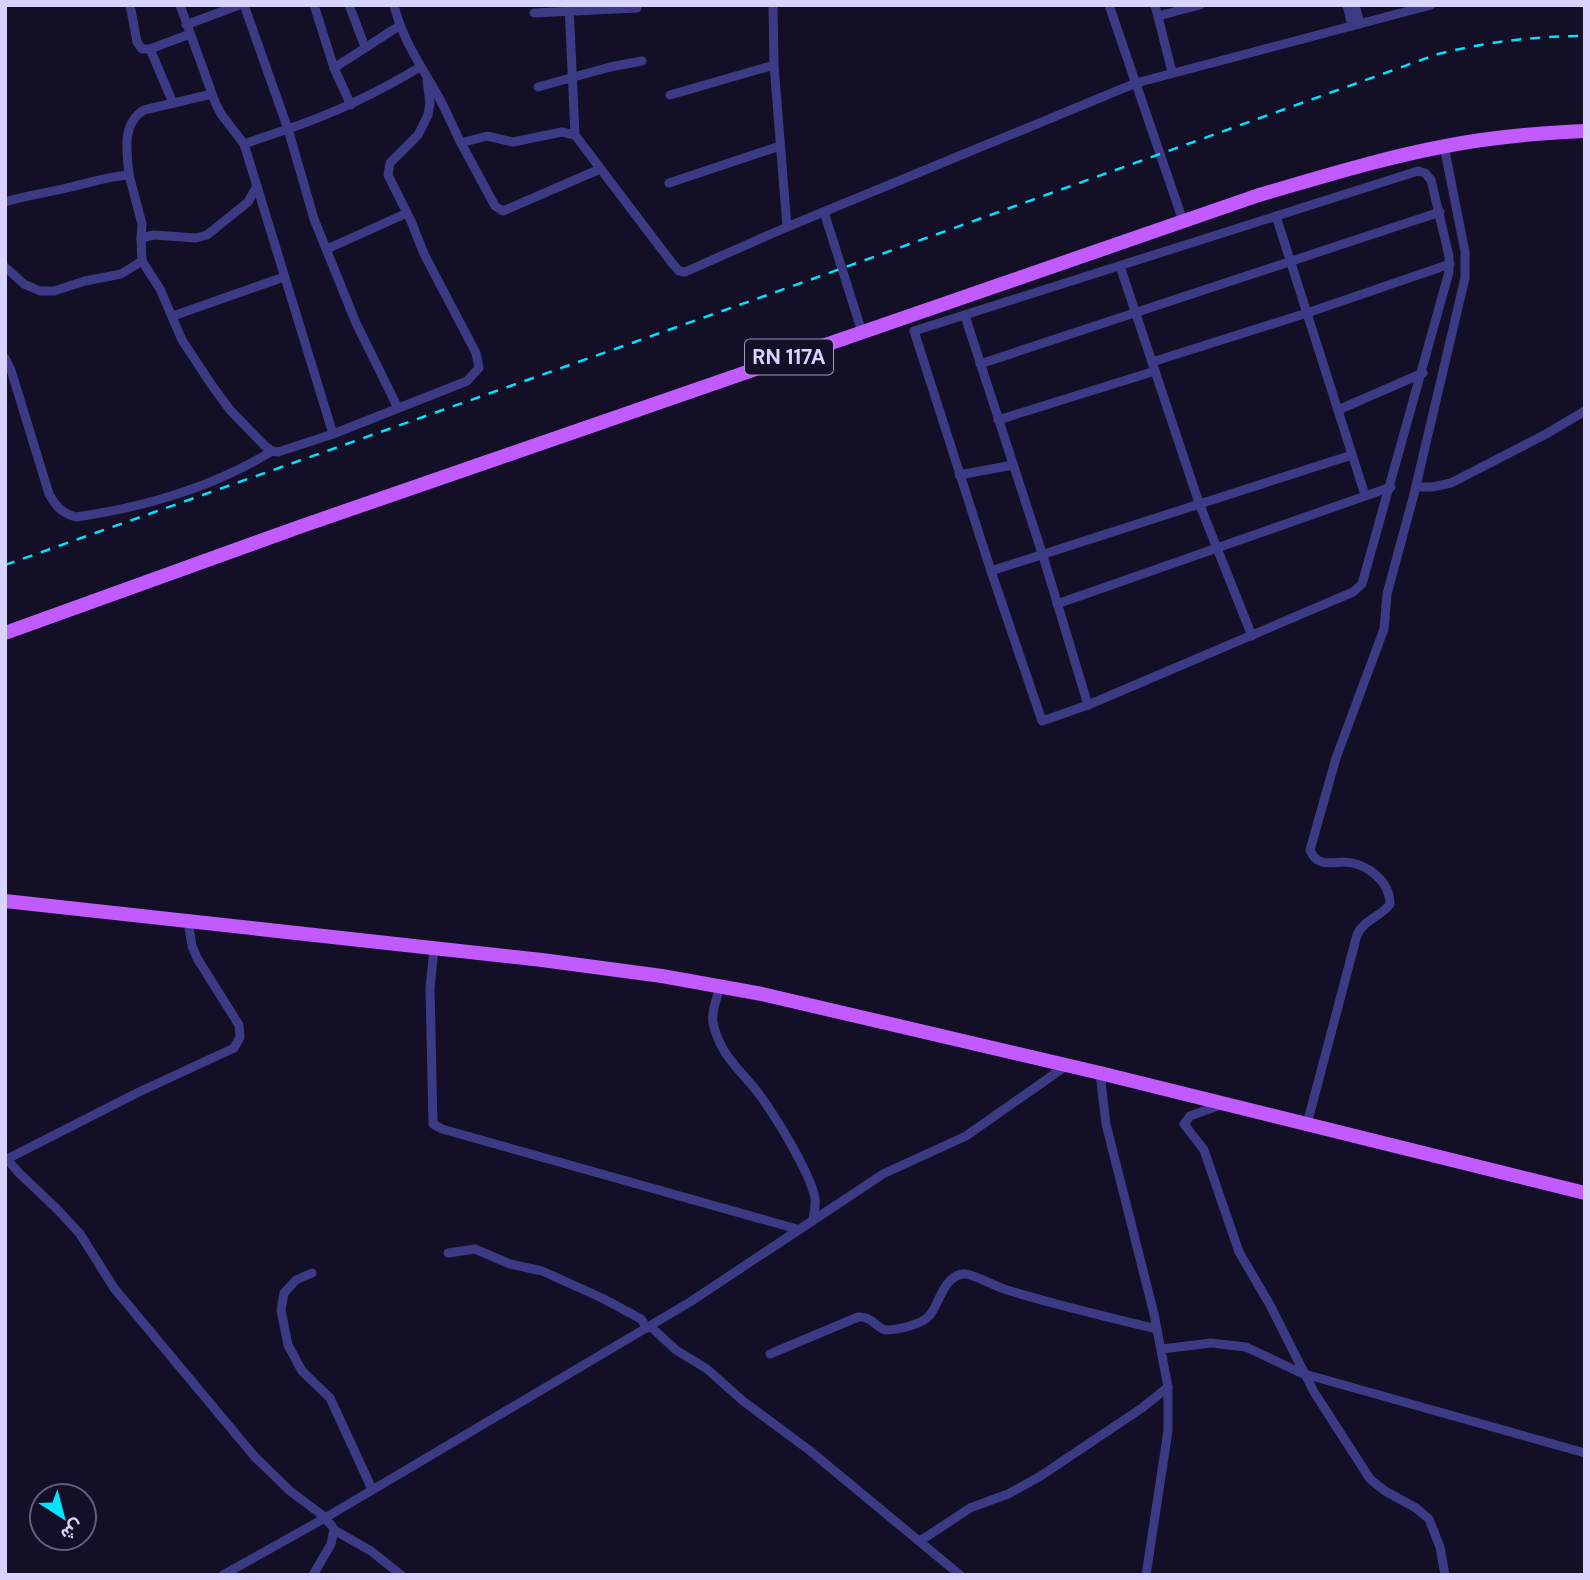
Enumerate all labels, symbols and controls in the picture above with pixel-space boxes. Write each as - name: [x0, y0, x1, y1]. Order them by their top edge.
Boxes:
- road number: RN 117A: [745, 340, 833, 374]
- north arrow: [28, 1482, 98, 1552]
- text: ش: [56, 1514, 89, 1547]

